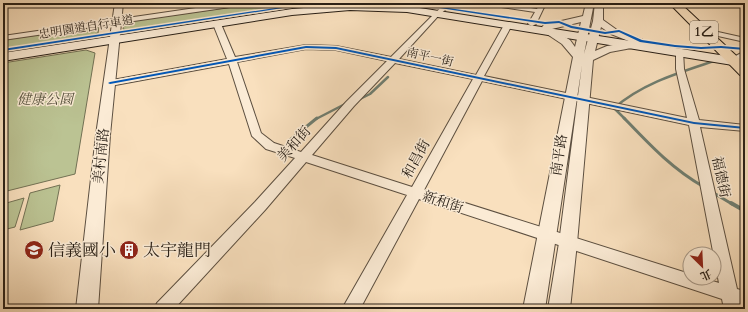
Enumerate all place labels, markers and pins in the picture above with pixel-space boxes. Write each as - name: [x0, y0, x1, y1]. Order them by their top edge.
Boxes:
- school or university icon: 信義國小: [23, 239, 45, 261]
- place label: 信義國小: [48, 239, 116, 262]
- building icon: 太宇龍門: [118, 239, 140, 261]
- place label: 太宇龍門: [143, 239, 211, 262]

